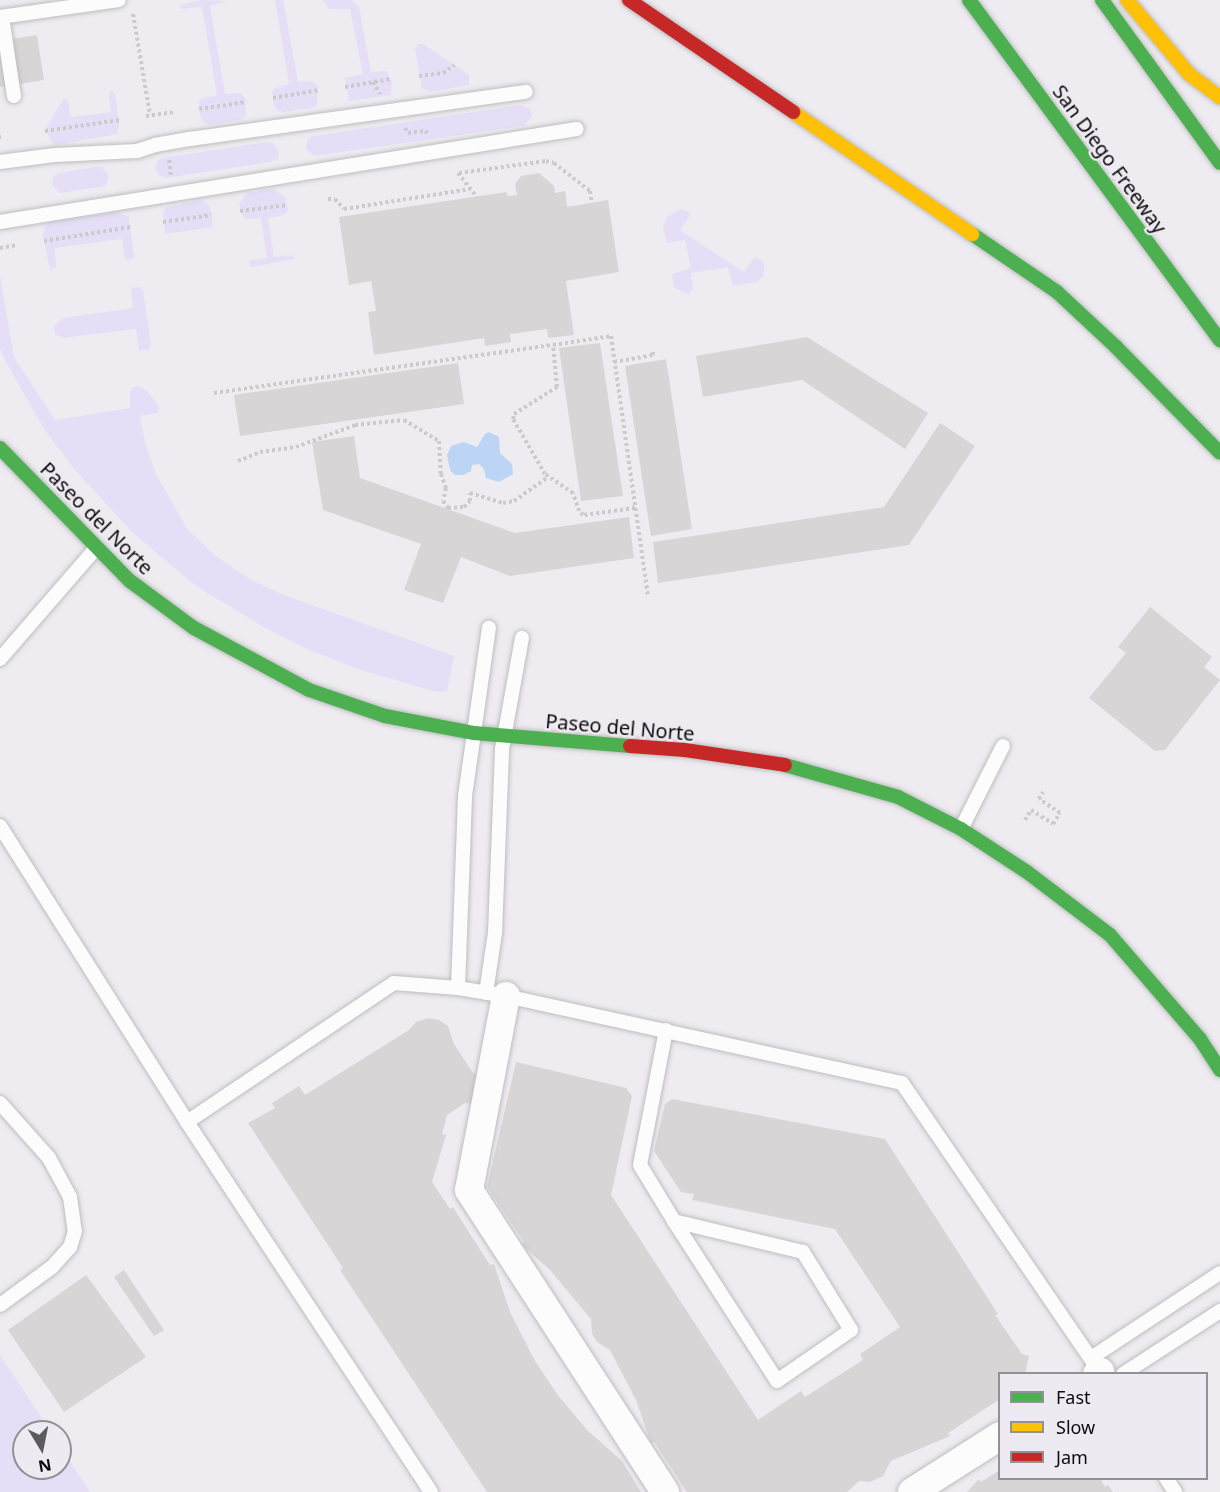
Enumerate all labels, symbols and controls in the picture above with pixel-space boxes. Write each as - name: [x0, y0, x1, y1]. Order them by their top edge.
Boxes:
- street label: San Diego Freeway: [1048, 80, 1172, 238]
- street label: Paseo del Norte: [36, 457, 158, 579]
- street label: Paseo del Norte: [544, 709, 696, 745]
- legend: [998, 1372, 1208, 1480]
- text: Fast: [1056, 1385, 1091, 1409]
- text: Slow: [1056, 1415, 1095, 1439]
- north arrow: [12, 1420, 72, 1480]
- text: Jam: [1056, 1445, 1088, 1469]
- text: N: [36, 1454, 53, 1478]

